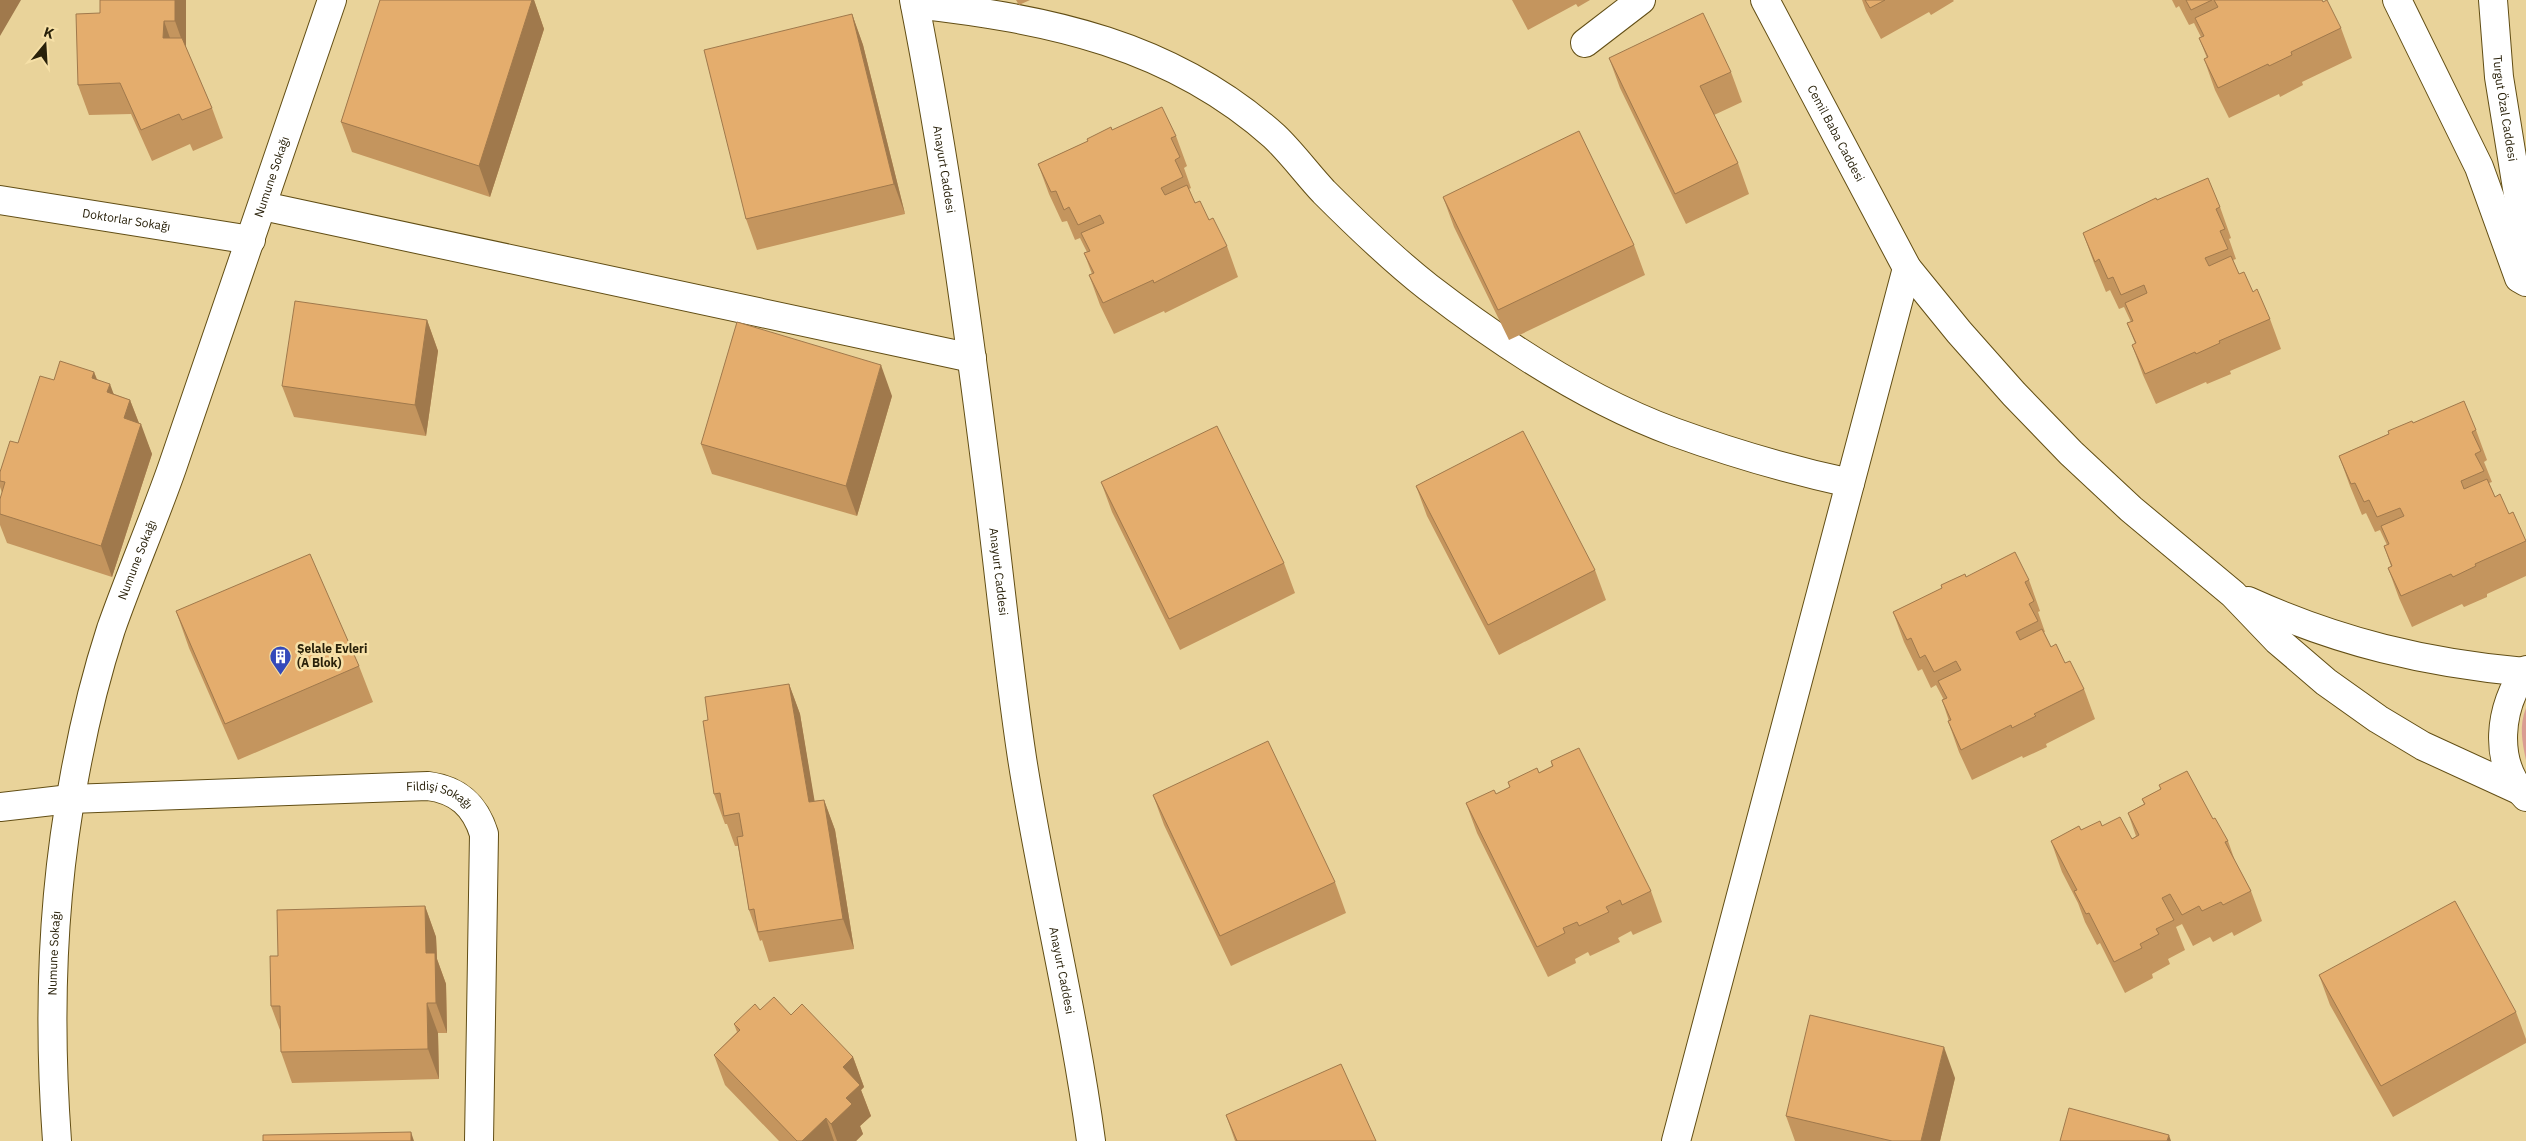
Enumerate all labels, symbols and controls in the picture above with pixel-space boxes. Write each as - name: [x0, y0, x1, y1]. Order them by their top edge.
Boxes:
- north arrow: [20, 20, 70, 70]
- text: K: [42, 23, 57, 43]
- street label: Turgut Özal Caddesi: [2490, 55, 2521, 162]
- street label: Cemil Baba Caddesi: [1804, 82, 1868, 184]
- street label: Anayurt Caddesi: [930, 124, 959, 214]
- street label: Numune Sokağı: [251, 134, 292, 219]
- street label: Doktorlar Sokağı: [81, 205, 172, 234]
- street label: Numune Sokağı: [114, 517, 159, 602]
- street label: Anayurt Caddesi: [986, 527, 1011, 616]
- place label: Şelale Evleri (A Blok): [297, 641, 367, 670]
- building icon: Şelale Evleri (A Blok): [269, 644, 293, 675]
- street label: Fildişi Sokağı: [406, 778, 476, 812]
- street label: Numune Sokağı: [44, 910, 63, 996]
- street label: Anayurt Caddesi: [1046, 926, 1078, 1015]

